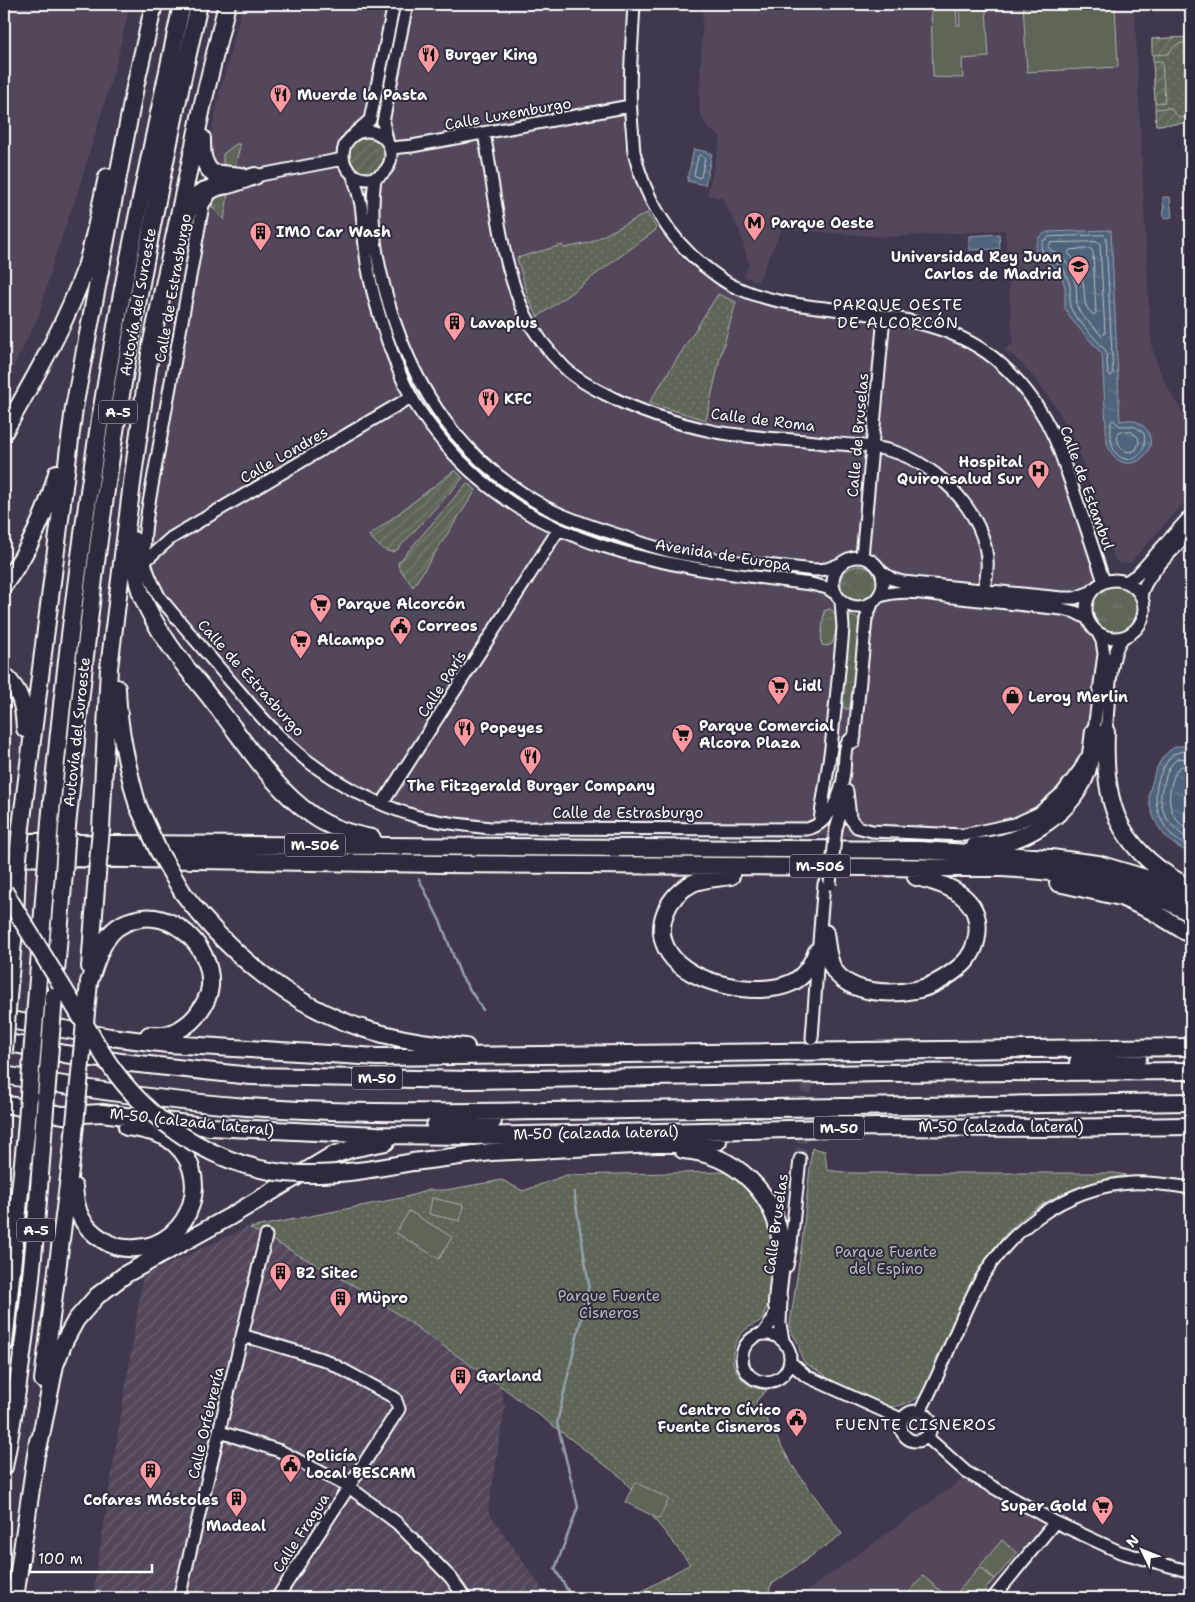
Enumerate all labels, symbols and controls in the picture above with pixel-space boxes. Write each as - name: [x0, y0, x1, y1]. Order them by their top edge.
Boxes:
- restaurant icon: Burger King: [417, 43, 441, 74]
- place label: Burger King: [445, 45, 538, 65]
- restaurant icon: Muerde la Pasta: [269, 83, 293, 114]
- place label: Muerde la Pasta: [297, 85, 428, 105]
- street label: Calle Luxemburgo: [443, 93, 573, 135]
- metro station icon: Parque Oeste: [743, 211, 767, 242]
- street label: Calle de Estrasburgo: [150, 212, 196, 364]
- place label: Parque Oeste: [771, 213, 874, 233]
- building icon: IMO Car Wash: [248, 220, 272, 251]
- place label: IMO Car Wash: [276, 222, 391, 242]
- street label: Autovía del Suroeste: [115, 226, 161, 378]
- place label: Universidad Rey Juan Carlos de Madrid: [891, 247, 1062, 284]
- school or university icon: Universidad Rey Juan Carlos de Madrid: [1066, 254, 1090, 285]
- district label: PARQUE OESTE DE ALCORCÓN: [833, 294, 963, 333]
- building icon: Lavaplus: [442, 311, 466, 342]
- place label: Lavaplus: [470, 313, 538, 333]
- street label: Calle de Bruselas: [843, 372, 873, 498]
- restaurant icon: KFC: [476, 387, 500, 418]
- place label: KFC: [504, 389, 532, 409]
- road number: A-5: [99, 401, 137, 424]
- street label: Calle de Roma: [710, 404, 817, 436]
- street label: Calle Londres: [237, 422, 331, 488]
- street label: Calle de Estambul: [1055, 423, 1119, 553]
- place label: Hospital Quironsalud Sur: [897, 452, 1023, 489]
- hospital icon: Hospital Quironsalud Sur: [1027, 459, 1051, 490]
- street label: Avenida de Europa: [654, 534, 793, 576]
- supermarket icon: Parque Alcorcón: [309, 592, 333, 623]
- place label: Parque Alcorcón: [337, 594, 465, 614]
- public building icon: Correos: [389, 614, 413, 645]
- street label: Calle de Estrasburgo: [193, 615, 309, 741]
- place label: Correos: [417, 616, 478, 636]
- supermarket icon: Alcampo: [289, 628, 313, 659]
- place label: Alcampo: [317, 630, 385, 650]
- street label: Calle París: [413, 647, 471, 721]
- street label: Autovía del Suroeste: [59, 656, 95, 808]
- supermarket icon: Lidl: [766, 674, 790, 705]
- place label: Lidl: [794, 676, 822, 696]
- shop icon: Leroy Merlin: [1000, 685, 1024, 716]
- place label: Leroy Merlin: [1028, 687, 1128, 707]
- restaurant icon: Popeyes: [452, 716, 476, 747]
- place label: Parque Comercial Alcora Plaza: [699, 716, 834, 753]
- place label: Popeyes: [480, 718, 543, 738]
- supermarket icon: Parque Comercial Alcora Plaza: [671, 723, 695, 754]
- restaurant icon: The Fitzgerald Burger Company: [519, 745, 543, 776]
- place label: The Fitzgerald Burger Company: [407, 776, 655, 796]
- street label: Calle de Estrasburgo: [553, 803, 703, 823]
- road number: M-506: [285, 834, 345, 856]
- road number: M-506: [790, 854, 850, 878]
- road number: M-50: [352, 1066, 402, 1090]
- street label: M-50 (calzada lateral): [109, 1103, 275, 1141]
- road number: M-50: [814, 1116, 864, 1140]
- street label: M-50 (calzada lateral): [918, 1117, 1084, 1137]
- street label: M-50 (calzada lateral): [513, 1122, 679, 1144]
- street label: Calle Bruselas: [759, 1172, 793, 1276]
- road number: A-5: [17, 1218, 55, 1242]
- park label: Parque Fuente del Espino: [835, 1242, 937, 1279]
- building icon: B2 Sitec: [268, 1261, 292, 1292]
- place label: B2 Sitec: [296, 1263, 358, 1283]
- building icon: Müpro: [329, 1286, 353, 1317]
- park label: Parque Fuente Cisneros: [558, 1286, 660, 1323]
- place label: Müpro: [357, 1288, 408, 1308]
- street label: Calle Orfebrería: [183, 1364, 229, 1481]
- building icon: Garland: [448, 1364, 472, 1395]
- place label: Garland: [476, 1366, 542, 1386]
- place label: Centro Cívico Fuente Cisneros: [658, 1400, 781, 1437]
- public building icon: Centro Cívico Fuente Cisneros: [785, 1407, 809, 1438]
- district label: FUENTE CISNEROS: [835, 1414, 997, 1435]
- place label: Policía Local BESCAM: [306, 1446, 416, 1483]
- public building icon: Policía Local BESCAM: [278, 1453, 302, 1484]
- building icon: Cofares Móstoles: [139, 1459, 163, 1490]
- building icon: Madeal: [224, 1486, 248, 1517]
- street label: Calle Fragua: [268, 1489, 334, 1576]
- place label: Cofares Móstoles: [83, 1490, 219, 1510]
- supermarket icon: Super Gold: [1091, 1494, 1115, 1525]
- place label: Super Gold: [1001, 1496, 1087, 1516]
- place label: Madeal: [206, 1516, 266, 1536]
- north arrow: [1118, 1524, 1168, 1574]
- text: N: [1122, 1531, 1143, 1551]
- scale bar: [30, 1542, 152, 1574]
- text: 100 m: [38, 1549, 83, 1569]

